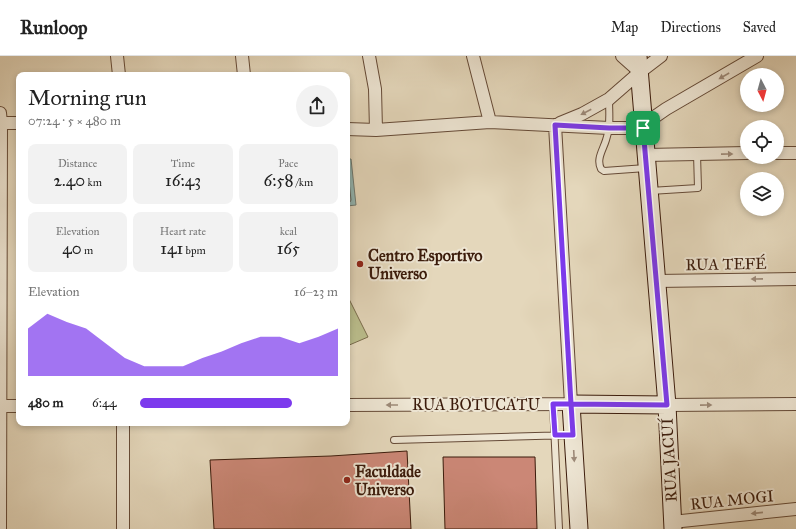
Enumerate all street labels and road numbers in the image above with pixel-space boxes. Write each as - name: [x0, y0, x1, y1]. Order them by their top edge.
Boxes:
- street label: RUA TEFÉ: [685, 252, 767, 274]
- street label: RUA BOTUCATU: [412, 395, 540, 414]
- street label: RUA JACUÍ: [655, 416, 682, 503]
- street label: RUA MOGI: [689, 486, 775, 514]

